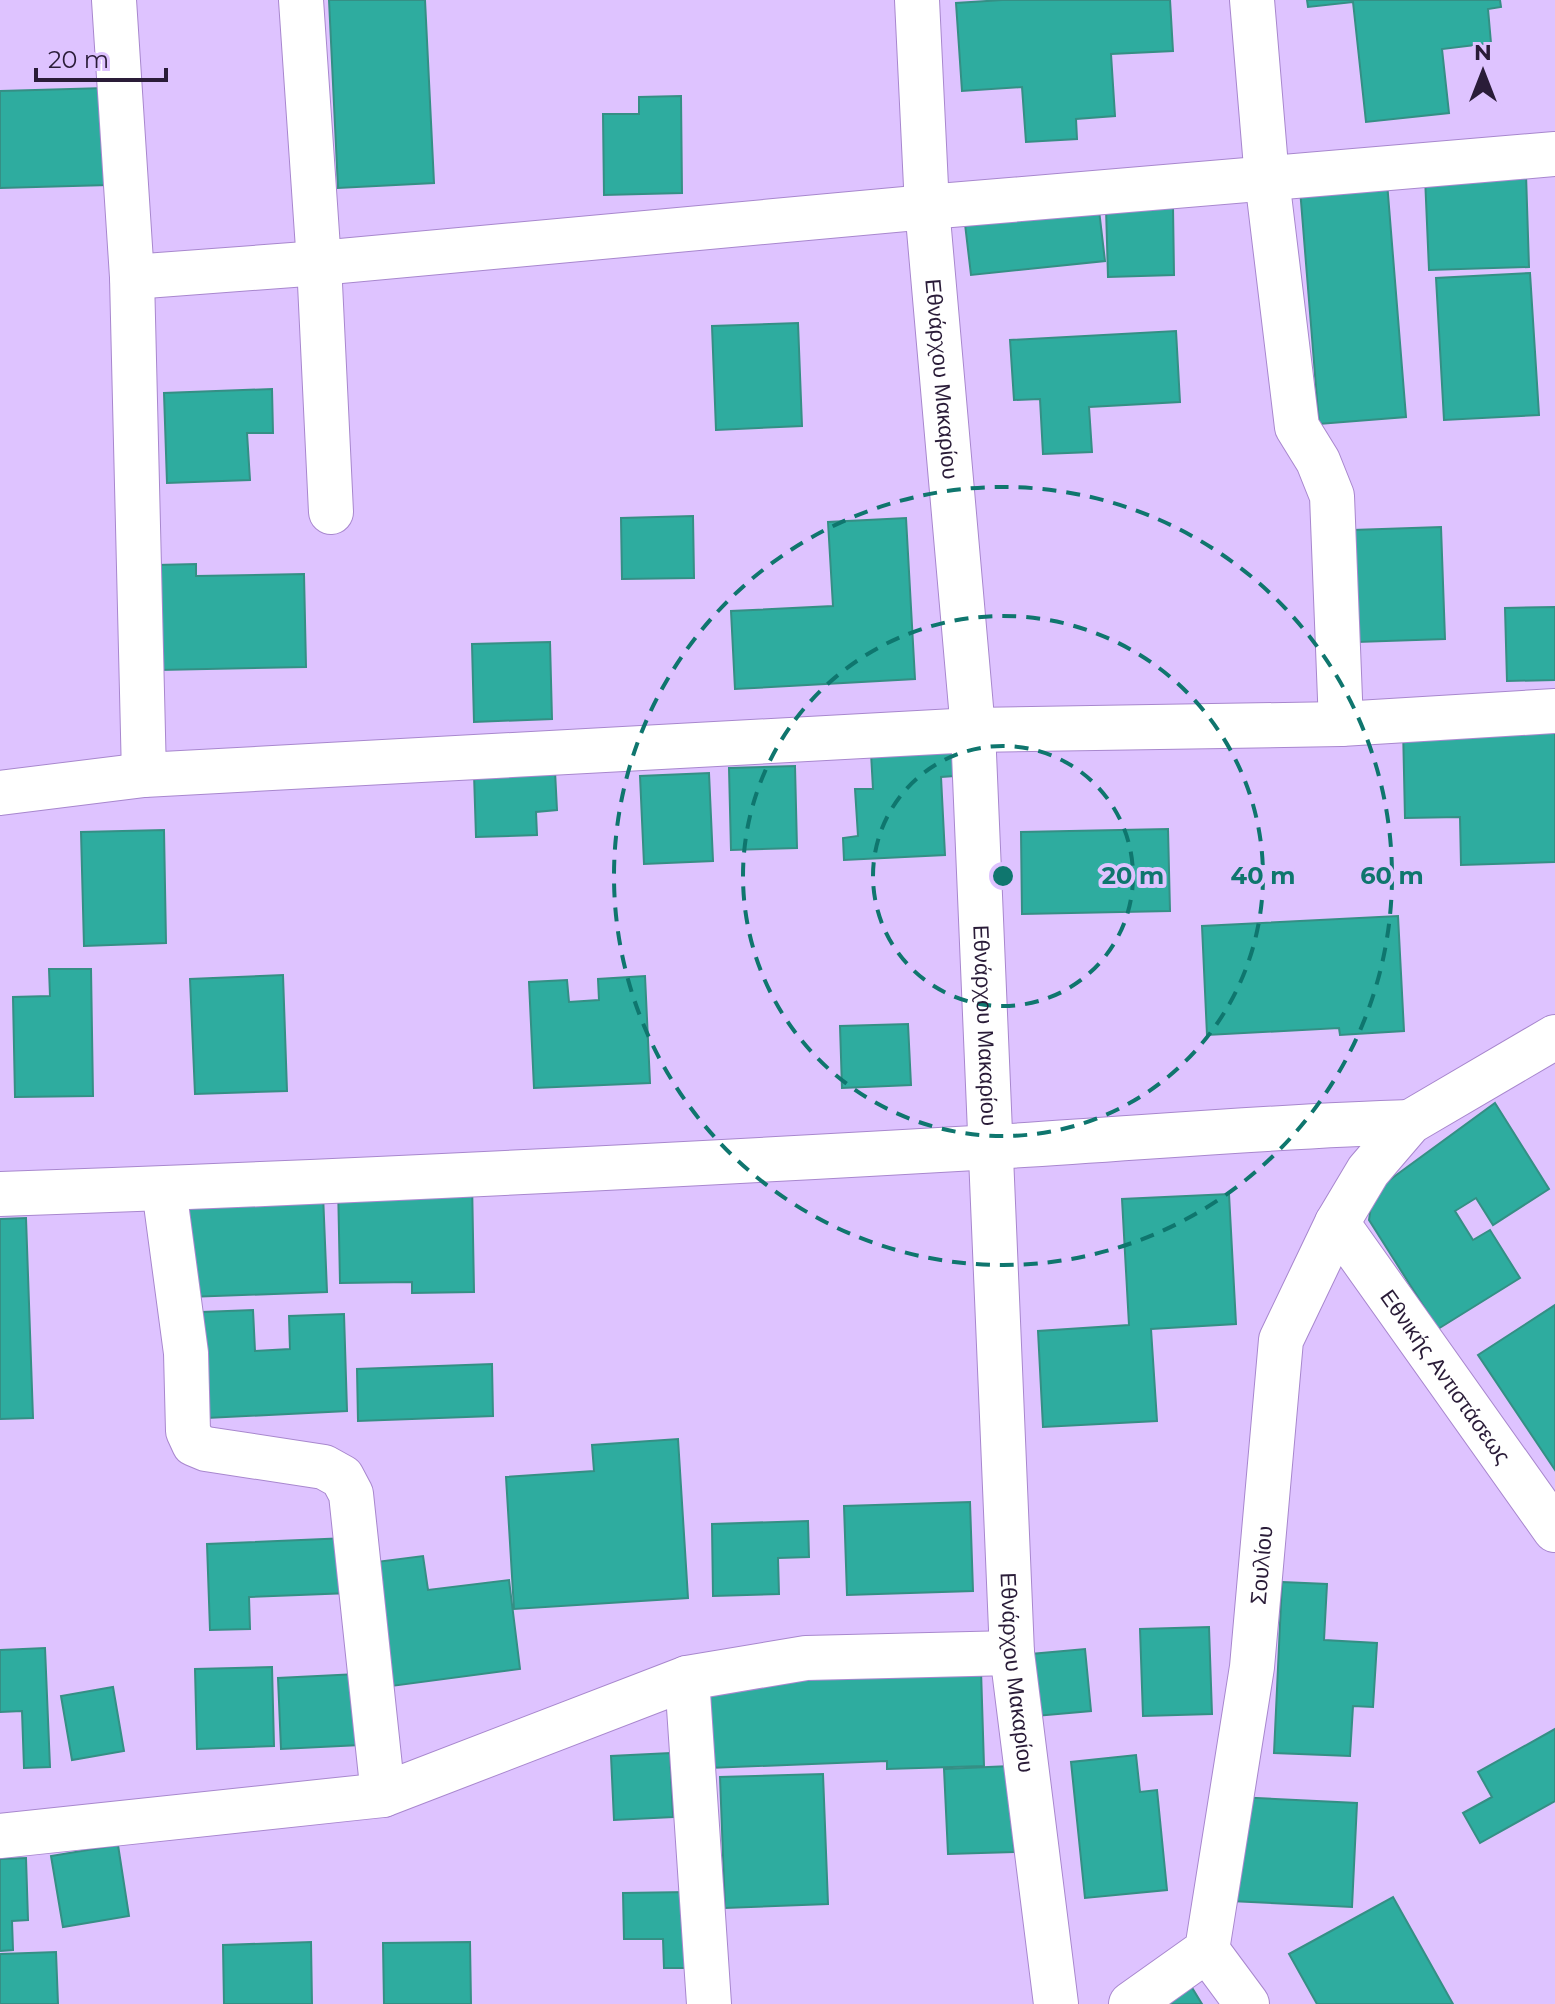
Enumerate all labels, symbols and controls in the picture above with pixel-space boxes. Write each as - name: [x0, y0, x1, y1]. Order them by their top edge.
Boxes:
- scale bar: [36, 32, 166, 82]
- north arrow: [1443, 32, 1523, 112]
- text: N: [1474, 39, 1492, 66]
- text: 20 m: [48, 45, 109, 74]
- street label: Εθνάρχου Μακαρίου: [919, 278, 964, 481]
- text: 20 m: [1102, 861, 1164, 890]
- text: 40 m: [1231, 861, 1295, 890]
- text: 60 m: [1360, 861, 1424, 890]
- centre of rings: [989, 862, 1017, 890]
- street label: Εθνάρχου Μακαρίου: [967, 924, 1003, 1127]
- street label: Εθνικής Αντιστάσεως: [1374, 1284, 1516, 1469]
- street label: Σουλίου: [1245, 1525, 1278, 1606]
- street label: Εθνάρχου Μακαρίου: [995, 1572, 1040, 1774]

